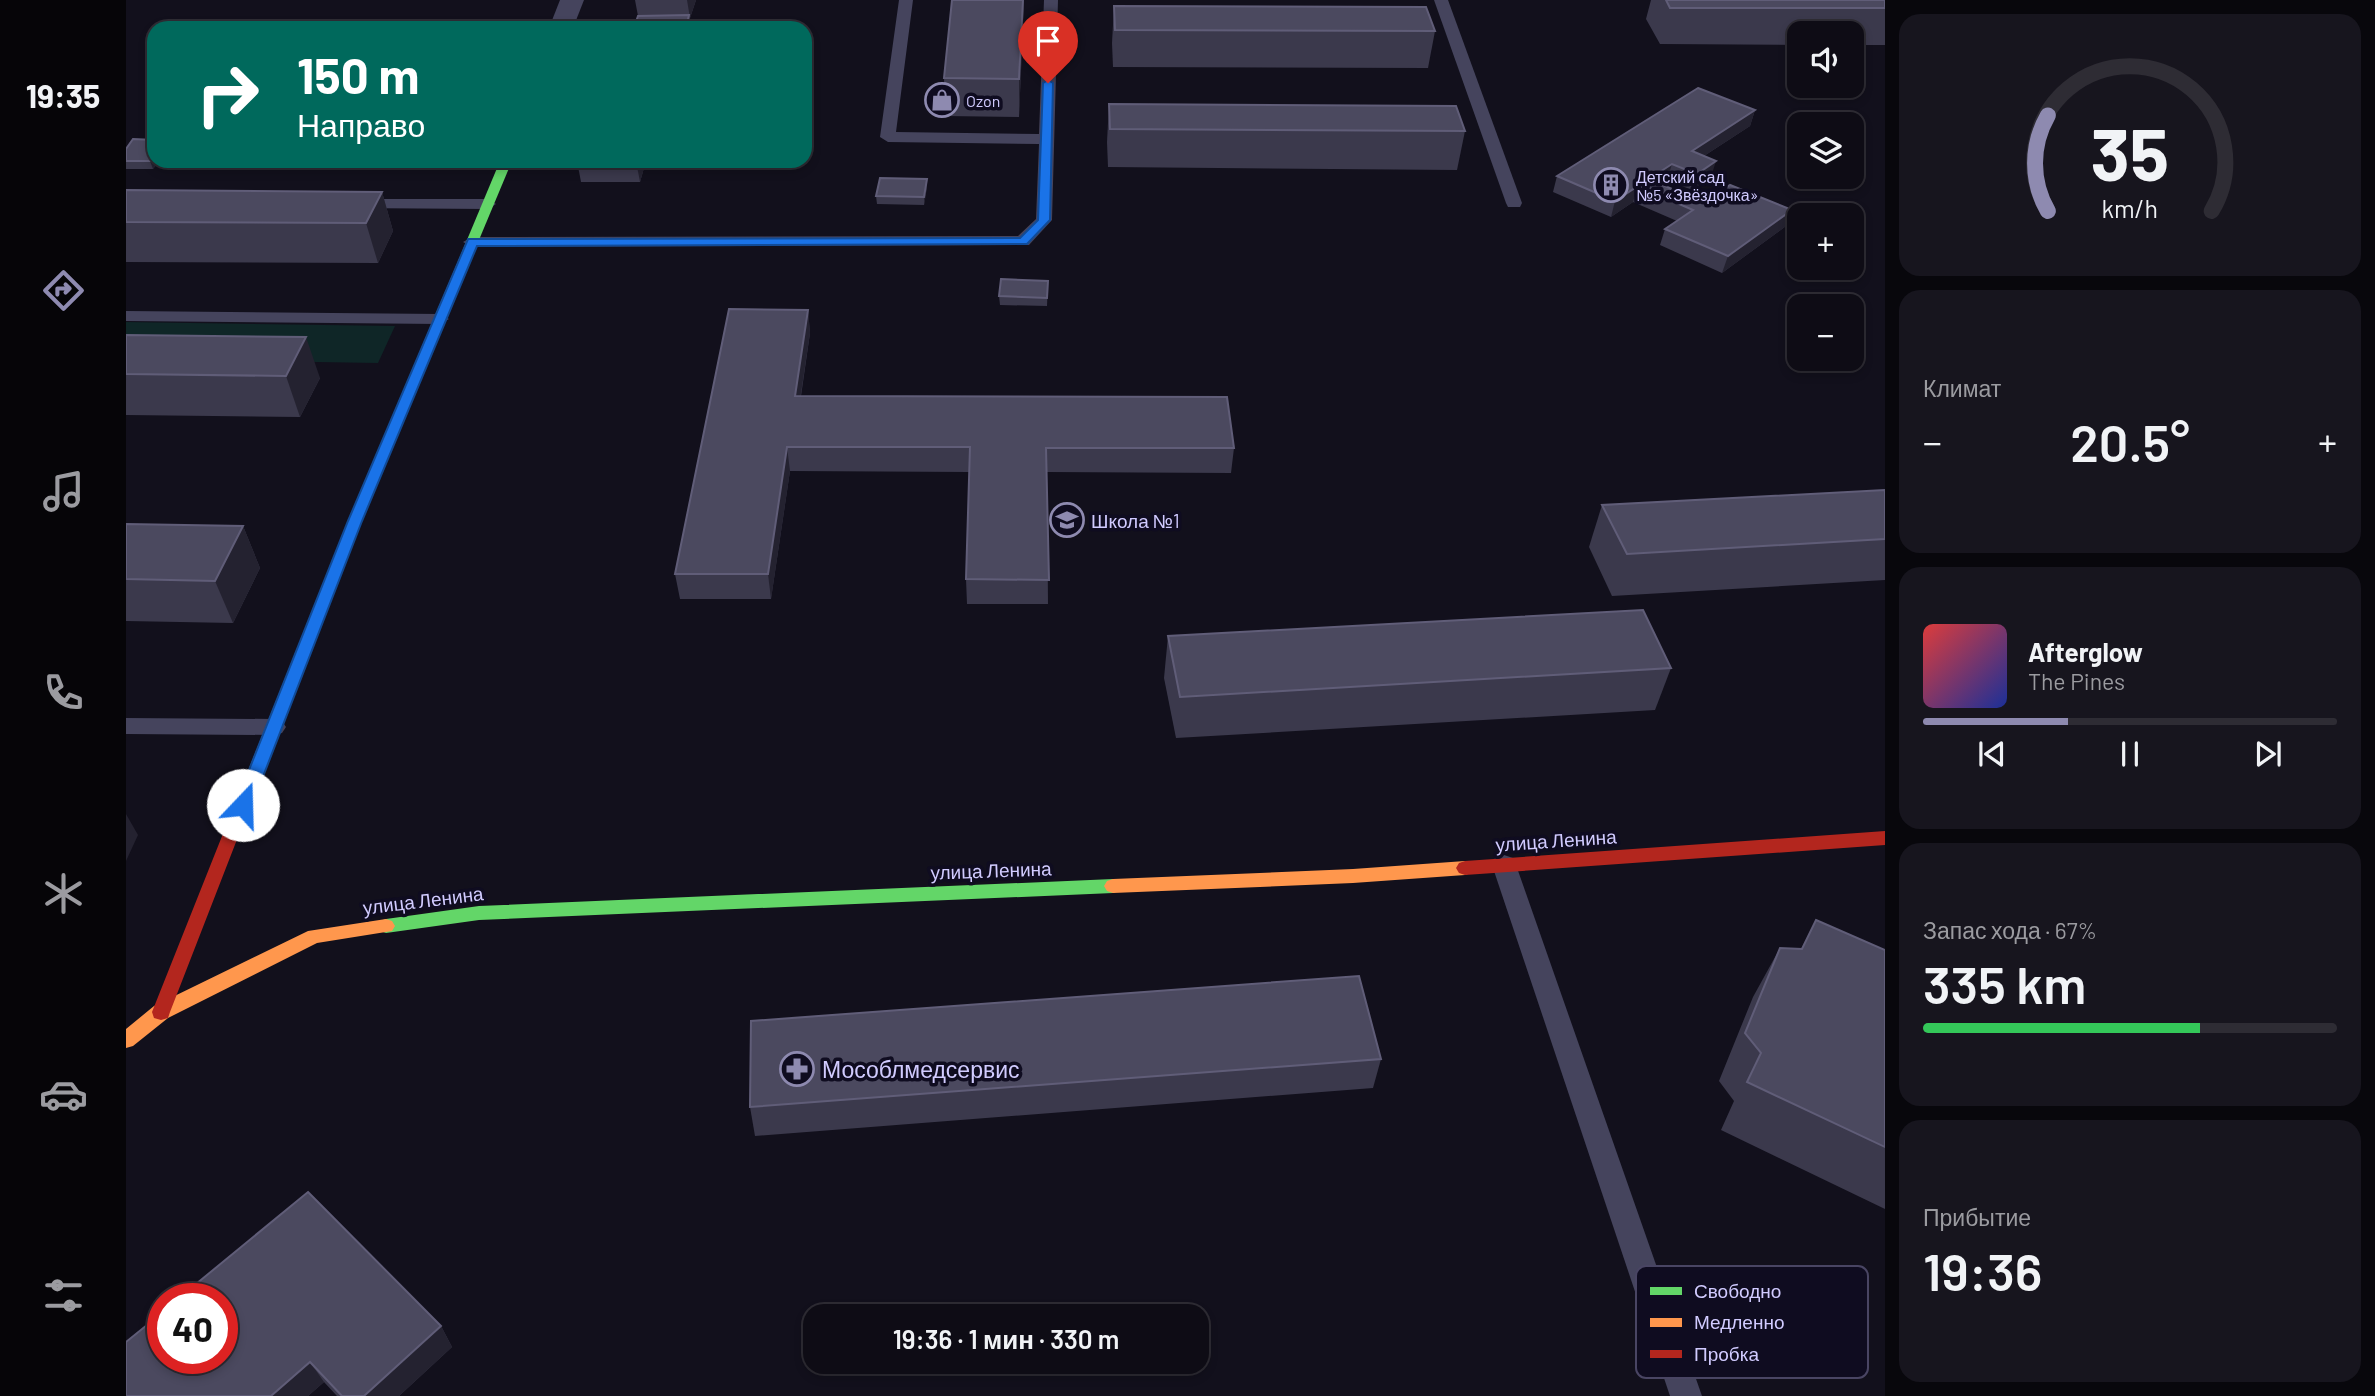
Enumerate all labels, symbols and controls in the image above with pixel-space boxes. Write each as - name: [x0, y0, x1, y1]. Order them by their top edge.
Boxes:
- pin: [1018, 11, 1078, 83]
- map controls: [1787, 21, 1864, 371]
- button: sound: [1787, 21, 1864, 98]
- icon: arrive: [1029, 22, 1067, 60]
- text: 150 m: [297, 45, 419, 104]
- icon: right: [182, 49, 273, 140]
- text: 19:35: [26, 76, 100, 114]
- shop icon: Ozon: [923, 81, 961, 119]
- place label: Ozon: [966, 91, 1000, 110]
- text: Направо: [297, 105, 425, 143]
- text: 35: [2091, 109, 2169, 197]
- button: layers: [1787, 112, 1864, 189]
- building icon: Детский сад №5 «Звёздочка»: [1592, 166, 1630, 204]
- place label: Детский сад №5 «Звёздочка»: [1636, 167, 1758, 204]
- text: km/h: [2102, 193, 2158, 223]
- button: +: [1787, 203, 1864, 280]
- icon: directions: [39, 266, 88, 315]
- button: −: [1787, 294, 1864, 371]
- text: Климат: [1923, 374, 2001, 402]
- text: 20.5°: [2070, 410, 2190, 472]
- text: −: [1923, 418, 1942, 464]
- text: +: [2318, 418, 2337, 464]
- icon: music: [39, 467, 88, 516]
- school or university icon: Школа №1: [1048, 501, 1086, 539]
- place label: Школа №1: [1091, 509, 1180, 532]
- text: Afterglow: [2028, 636, 2143, 667]
- text: The Pines: [2028, 667, 2125, 695]
- icon: phone: [39, 668, 88, 717]
- icon: previous: [1973, 735, 2011, 773]
- icon: pause: [2111, 735, 2149, 773]
- icon: next: [2249, 735, 2287, 773]
- position arrow: [206, 768, 280, 842]
- street label: улица Ленина: [1495, 824, 1618, 856]
- street label: улица Ленина: [930, 856, 1052, 884]
- icon: climate: [39, 869, 88, 918]
- street label: улица Ленина: [361, 881, 485, 919]
- text: Запас хода · 67%: [1923, 916, 2097, 944]
- text: 335 km: [1923, 952, 2086, 1014]
- pharmacy icon: Мособлмедсервис: [778, 1050, 816, 1088]
- place label: Мособлмедсервис: [822, 1055, 1020, 1083]
- icon: car: [39, 1070, 88, 1119]
- text: Прибытие: [1923, 1203, 2031, 1231]
- text: 19:36: [1923, 1239, 2042, 1301]
- legend: [1636, 1266, 1868, 1378]
- icon: filters: [39, 1271, 88, 1320]
- text: Свободно: [1694, 1279, 1781, 1302]
- speed limit sign: 40: [147, 1283, 238, 1374]
- text: Медленно: [1694, 1310, 1784, 1333]
- text: 19:36 · 1 мин · 330 m: [893, 1323, 1119, 1354]
- text: Пробка: [1694, 1342, 1759, 1365]

